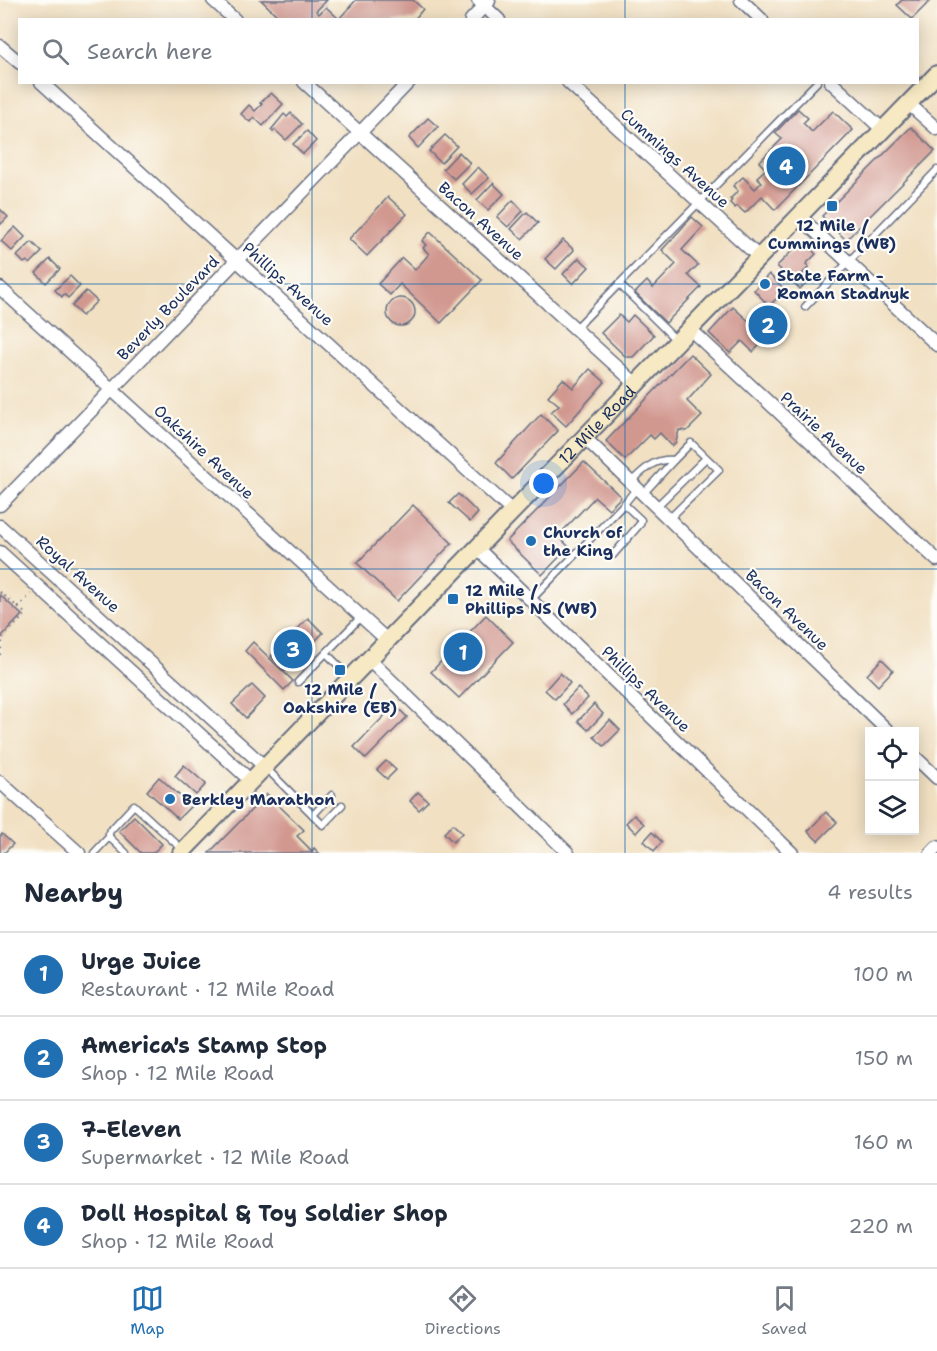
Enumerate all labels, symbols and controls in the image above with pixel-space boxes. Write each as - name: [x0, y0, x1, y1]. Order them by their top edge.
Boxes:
- search box: [18, 18, 919, 84]
- icon: search: [39, 35, 72, 68]
- text: Search here: [87, 37, 213, 66]
- street label: Cummings Avenue: [616, 104, 734, 212]
- pin: 4: [766, 144, 806, 188]
- street label: Bacon Avenue: [434, 177, 528, 265]
- marker: 12 Mile / Cummings (WB): [825, 199, 839, 213]
- place label: 12 Mile / Cummings (WB): [768, 215, 896, 254]
- street label: Phillips Avenue: [238, 237, 338, 331]
- street label: Beverly Boulevard: [112, 251, 224, 365]
- place label: State Farm - Roman Stadnyk: [777, 265, 910, 304]
- marker: State Farm - Roman Stadnyk: [758, 277, 772, 291]
- pin: 2: [748, 302, 788, 348]
- street label: 12 Mile Road: [554, 381, 640, 468]
- street label: Prairie Avenue: [776, 387, 872, 479]
- street label: Oakshire Avenue: [149, 400, 259, 504]
- your location: [529, 469, 558, 498]
- place label: Church of the King: [543, 522, 623, 561]
- street label: Royal Avenue: [32, 531, 124, 617]
- marker: Church of the King: [524, 534, 538, 548]
- street label: Bacon Avenue: [741, 565, 833, 655]
- place label: 12 Mile / Phillips NS (WB): [465, 580, 597, 619]
- marker: 12 Mile / Phillips NS (WB): [446, 592, 460, 606]
- pin: 3: [274, 626, 312, 672]
- pin: 1: [444, 630, 482, 674]
- street label: Phillips Avenue: [597, 641, 695, 737]
- marker: 12 Mile / Oakshire (EB): [333, 663, 347, 677]
- place label: 12 Mile / Oakshire (EB): [283, 679, 397, 718]
- map controls: [865, 727, 919, 835]
- button: locate: [865, 727, 919, 781]
- button: layers: [865, 781, 919, 835]
- place label: Berkley Marathon: [182, 789, 335, 810]
- marker: Berkley Marathon: [163, 792, 177, 806]
- text: Nearby: [24, 875, 123, 910]
- text: 4 results: [827, 879, 913, 905]
- text: Urge Juice: [81, 947, 201, 976]
- text: 1: [39, 961, 48, 987]
- text: 100 m: [853, 961, 913, 987]
- text: Restaurant · 12 Mile Road: [81, 976, 334, 1002]
- text: America's Stamp Stop: [81, 1031, 327, 1060]
- text: 2: [37, 1045, 51, 1071]
- text: 150 m: [855, 1045, 913, 1071]
- text: Shop · 12 Mile Road: [81, 1060, 274, 1086]
- text: 7-Eleven: [81, 1115, 181, 1144]
- text: 3: [37, 1129, 51, 1155]
- text: 160 m: [854, 1129, 913, 1155]
- text: Supermarket · 12 Mile Road: [81, 1144, 349, 1170]
- text: Doll Hospital & Toy Soldier Shop: [81, 1199, 448, 1228]
- text: 4: [37, 1213, 51, 1239]
- text: 220 m: [849, 1213, 913, 1239]
- text: Shop · 12 Mile Road: [81, 1228, 274, 1254]
- tab: Map: [130, 1282, 164, 1339]
- tab: Directions: [425, 1282, 501, 1339]
- tab: Saved: [761, 1282, 807, 1339]

